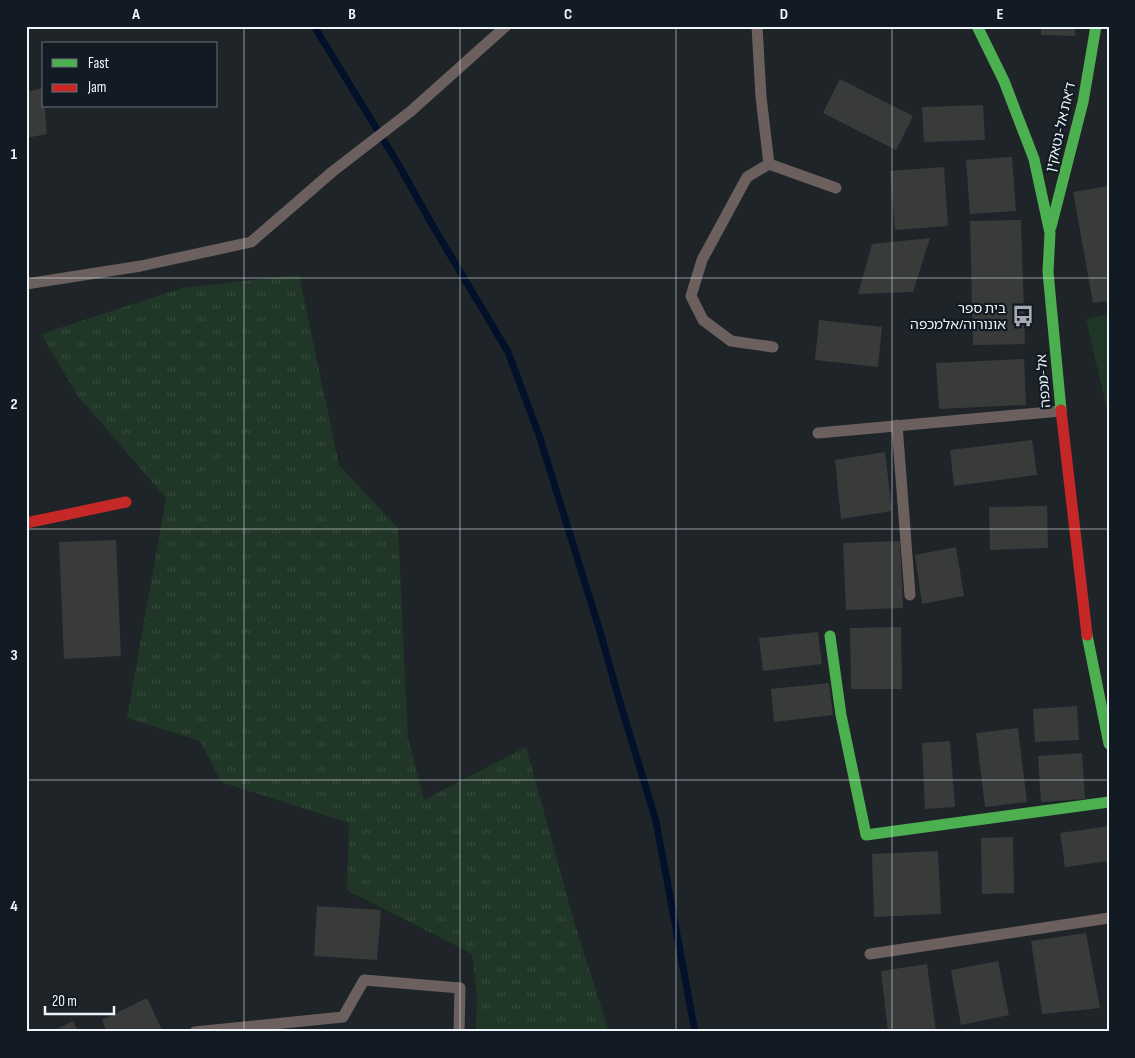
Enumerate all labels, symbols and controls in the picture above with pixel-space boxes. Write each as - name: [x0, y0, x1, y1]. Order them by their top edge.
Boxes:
- text: A: [131, 5, 140, 24]
- text: B: [348, 5, 356, 24]
- text: C: [564, 5, 572, 24]
- text: D: [780, 5, 788, 24]
- text: E: [997, 5, 1004, 24]
- legend: [42, 42, 218, 108]
- text: Fast: [88, 54, 110, 73]
- text: Jam: [87, 78, 106, 97]
- street label: ד'את אל-נטאקין: [1042, 80, 1079, 174]
- text: 1: [11, 145, 18, 164]
- place label: בית ספר אונורוה/אלמכפה: [910, 300, 1006, 333]
- bus stop icon: בית ספר אונורוה/אלמכפה: [1010, 303, 1036, 329]
- street label: אל-מכפה: [1033, 353, 1054, 409]
- text: 2: [10, 395, 18, 414]
- text: 3: [10, 646, 18, 665]
- text: 4: [10, 897, 18, 916]
- scale bar: [45, 983, 114, 1015]
- text: 20 m: [52, 992, 77, 1011]

